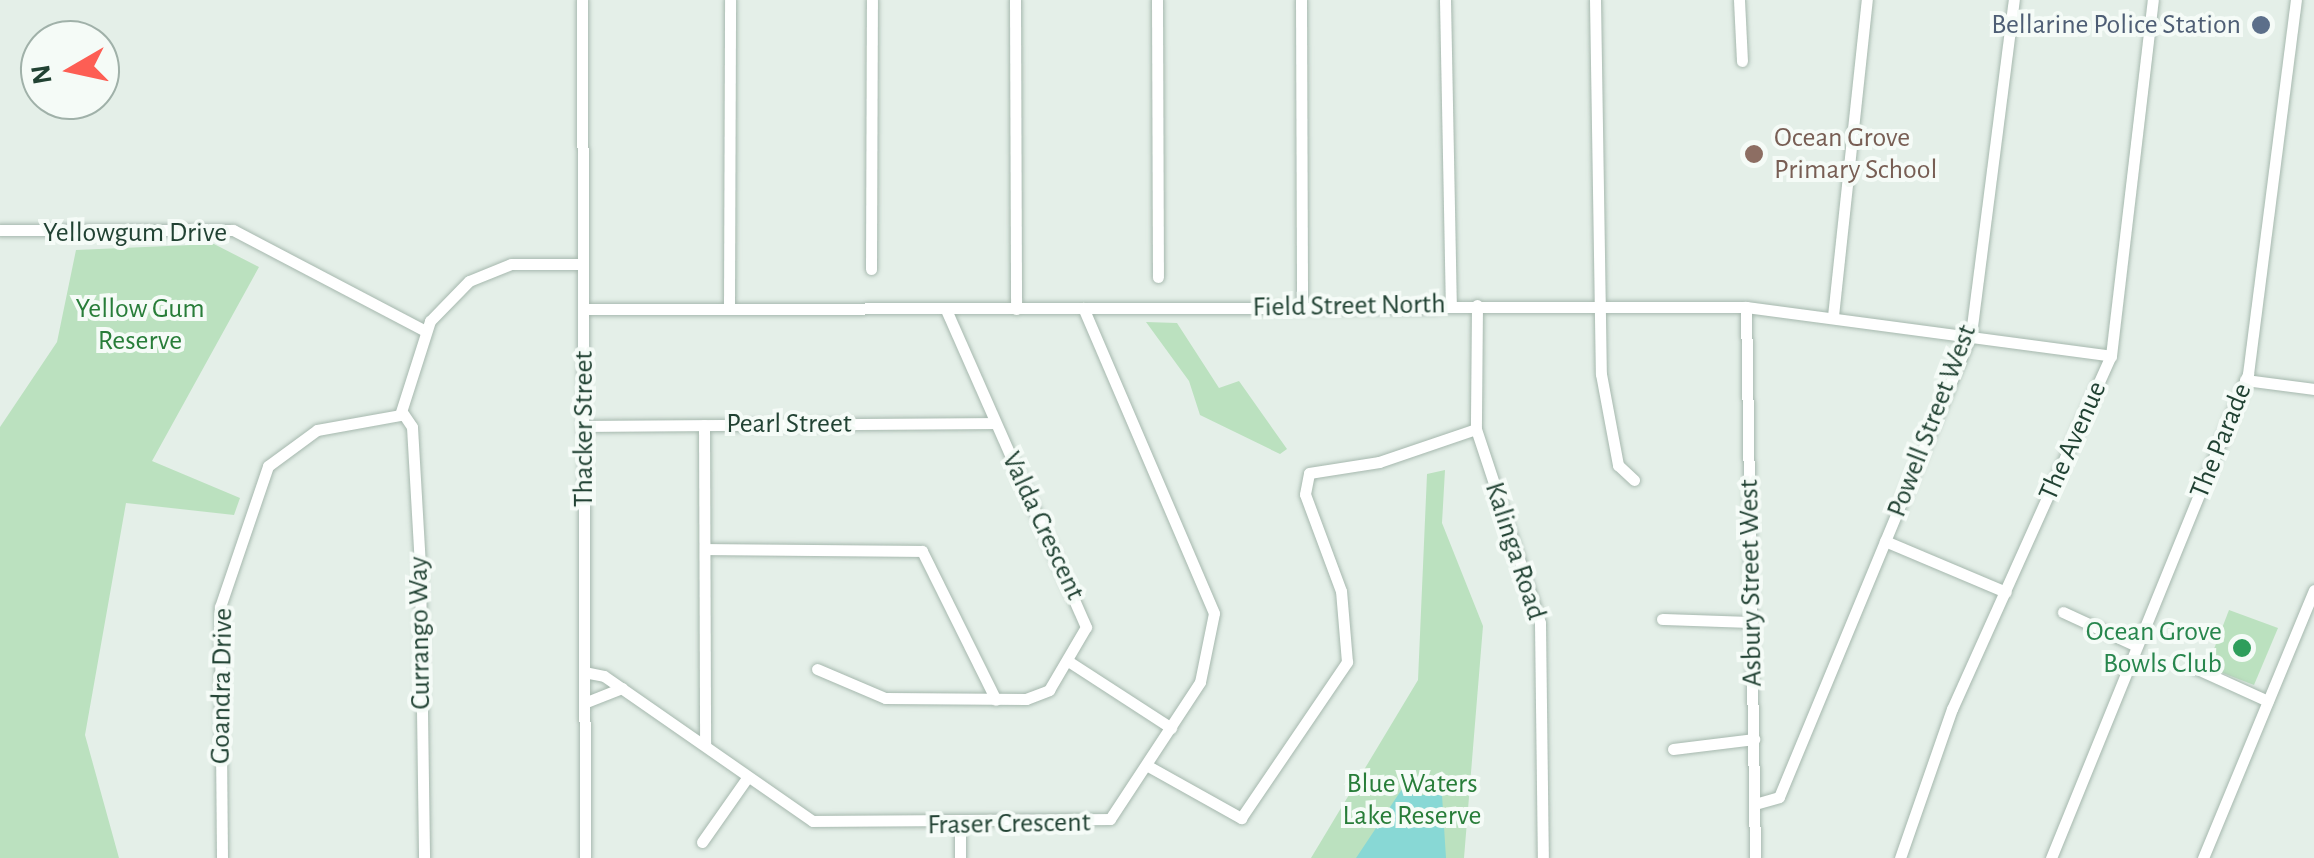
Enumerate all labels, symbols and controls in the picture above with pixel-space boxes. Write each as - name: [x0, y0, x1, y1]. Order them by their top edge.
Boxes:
- place label: Bellarine Police Station: [1991, 8, 2241, 42]
- marker: Bellarine Police Station: [2250, 14, 2272, 36]
- north arrow: [20, 20, 120, 120]
- text: N: [27, 63, 58, 86]
- place label: Ocean Grove Primary School: [1774, 121, 1937, 187]
- marker: Ocean Grove Primary School: [1743, 143, 1765, 165]
- street label: Yellowgum Drive: [43, 216, 227, 250]
- street label: Field Street North: [1252, 288, 1446, 324]
- park label: Yellow Gum Reserve: [75, 292, 205, 358]
- street label: Powell Street West: [1880, 320, 1984, 522]
- street label: Thacker Street: [567, 351, 601, 507]
- street label: The Avenue: [2032, 376, 2114, 506]
- street label: The Parade: [2183, 379, 2259, 503]
- street label: Pearl Street: [726, 407, 852, 441]
- street label: Valda Crescent: [994, 447, 1092, 605]
- street label: Kalinga Road: [1477, 478, 1553, 624]
- street label: Asbury Street West: [1732, 479, 1770, 687]
- street label: Currango Way: [402, 556, 438, 710]
- street label: Goandra Drive: [204, 608, 240, 764]
- place label: Ocean Grove Bowls Club: [2086, 615, 2222, 681]
- marker: Ocean Grove Bowls Club: [2231, 637, 2253, 659]
- park label: Blue Waters Lake Reserve: [1343, 767, 1481, 833]
- street label: Fraser Crescent: [927, 806, 1091, 842]

